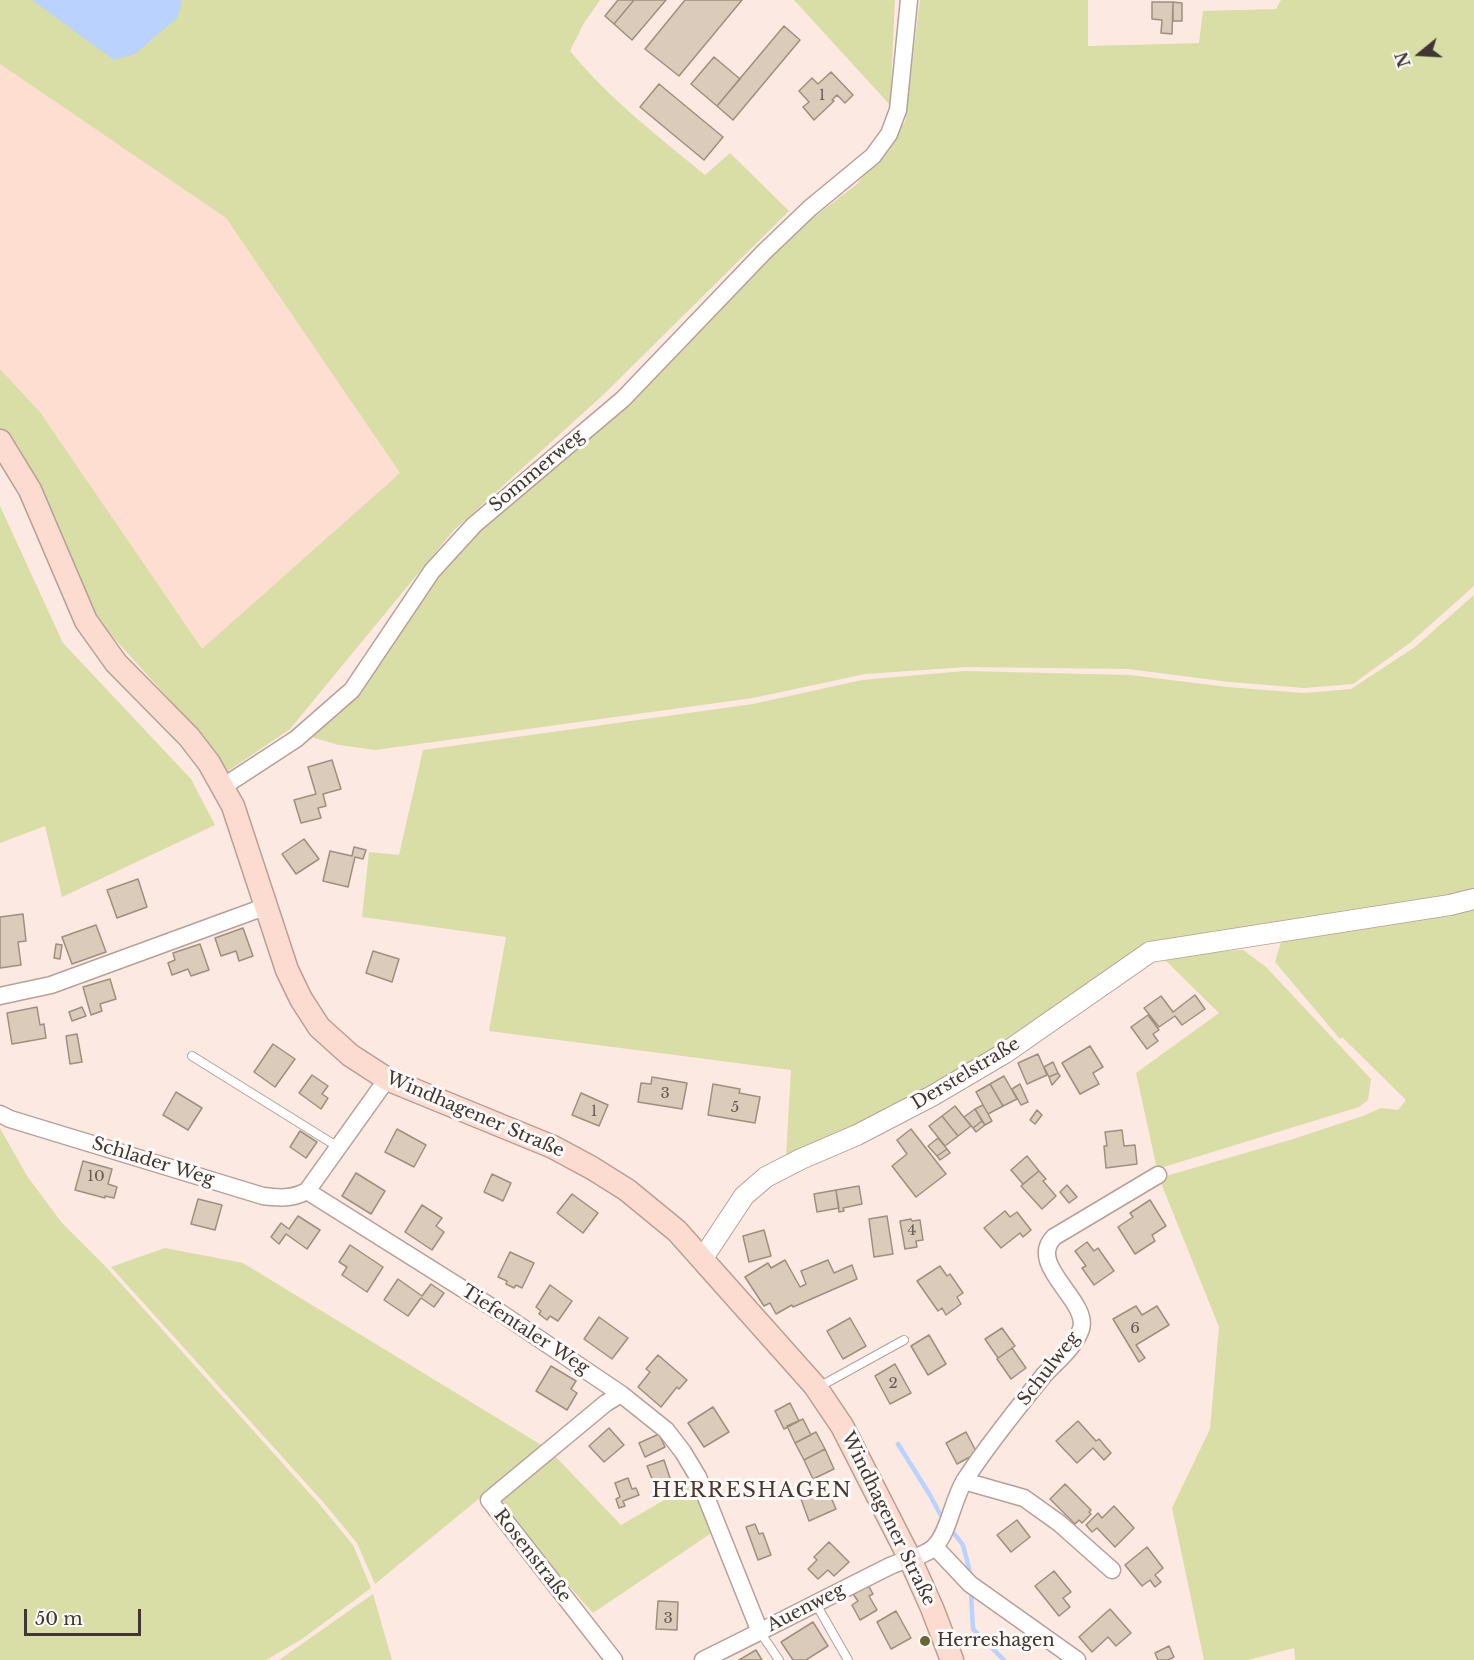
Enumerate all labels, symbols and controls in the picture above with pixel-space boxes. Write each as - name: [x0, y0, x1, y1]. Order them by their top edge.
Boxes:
- north arrow: [1390, 24, 1450, 84]
- text: N: [1391, 49, 1415, 70]
- house number: 1: [819, 87, 825, 105]
- street label: Sommerweg: [485, 425, 589, 517]
- street label: Derstelstraße: [908, 1033, 1024, 1115]
- street label: Windhagener Straße: [383, 1068, 567, 1162]
- house number: 3: [660, 1085, 670, 1103]
- house number: 5: [731, 1099, 739, 1117]
- house number: 1: [591, 1103, 597, 1121]
- street label: Schlader Weg: [89, 1133, 217, 1191]
- house number: 10: [87, 1168, 105, 1186]
- house number: 4: [908, 1222, 916, 1240]
- street label: Tiefentaler Weg: [457, 1281, 593, 1379]
- house number: 6: [1130, 1320, 1140, 1338]
- street label: Schulweg: [1014, 1328, 1084, 1410]
- house number: 2: [888, 1375, 898, 1393]
- street label: Windhagener Straße: [836, 1428, 940, 1610]
- district label: HERRESHAGEN: [652, 1478, 852, 1504]
- street label: Rosenstraße: [489, 1505, 575, 1607]
- street label: Auenweg: [764, 1579, 848, 1637]
- scale bar: [27, 1597, 144, 1635]
- text: 50 m: [35, 1608, 83, 1630]
- house number: 3: [663, 1610, 673, 1628]
- place label: Herreshagen: [937, 1630, 1055, 1652]
- marker: Herreshagen: [918, 1634, 932, 1648]

